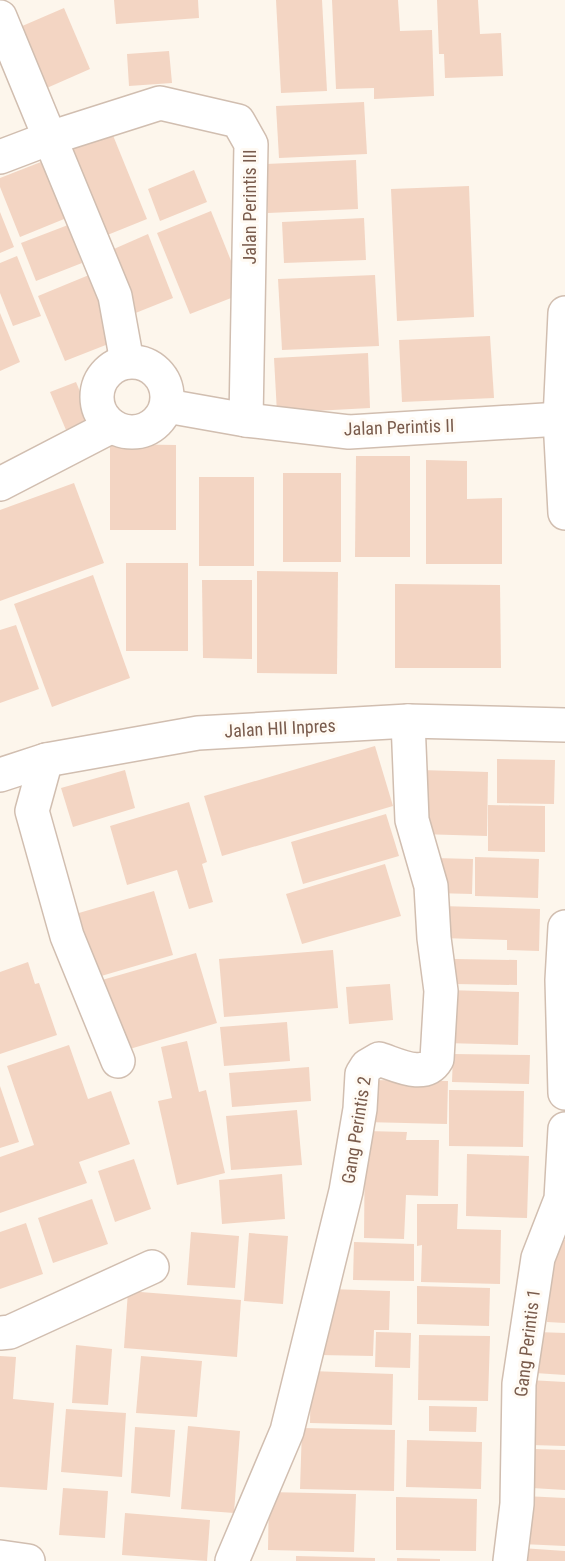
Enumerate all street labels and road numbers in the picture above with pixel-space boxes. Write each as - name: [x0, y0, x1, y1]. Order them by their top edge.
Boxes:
- street label: Jalan Perintis III: [239, 150, 260, 264]
- street label: Jalan Perintis II: [343, 415, 455, 439]
- street label: Jalan HII Inpres: [224, 715, 336, 741]
- street label: Gang Perintis 2: [337, 1075, 375, 1185]
- street label: Gang Perintis 1: [510, 1288, 544, 1398]

